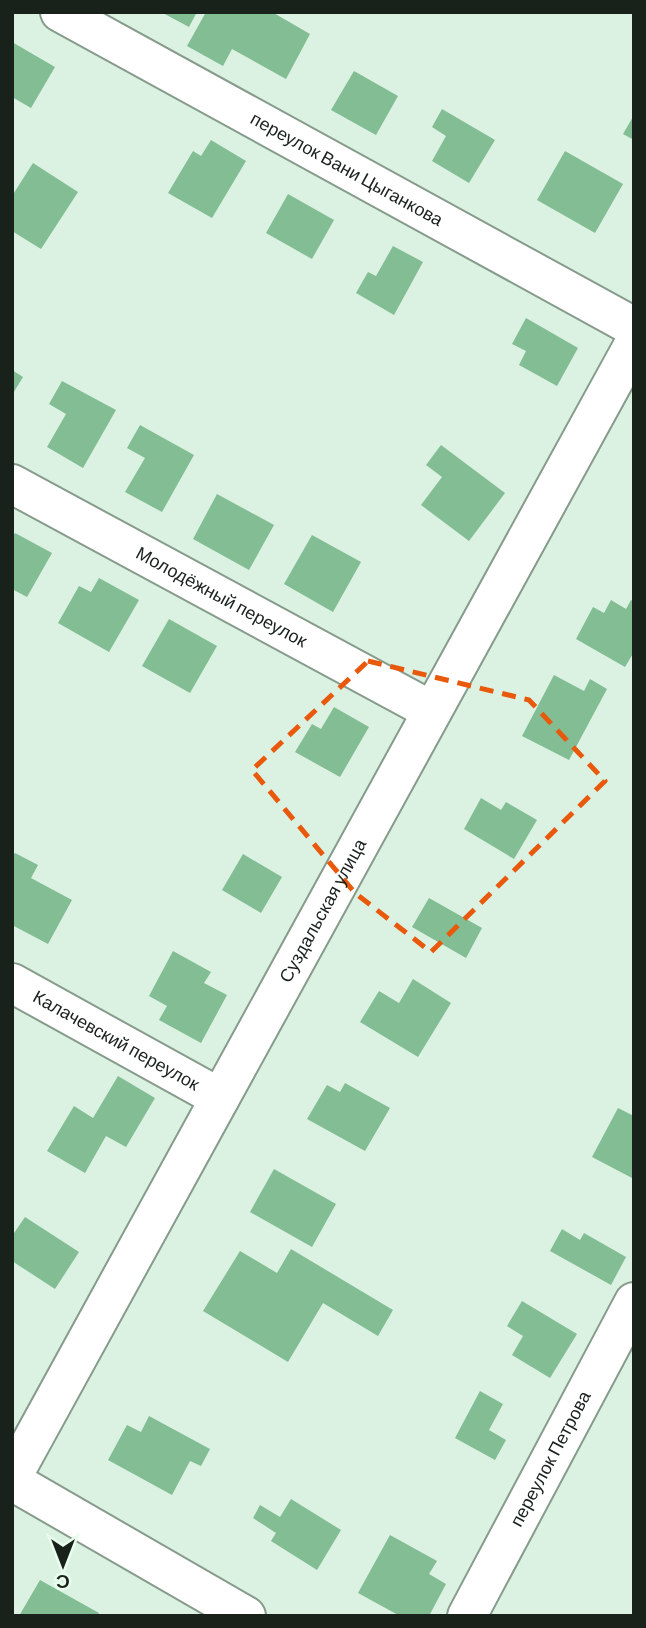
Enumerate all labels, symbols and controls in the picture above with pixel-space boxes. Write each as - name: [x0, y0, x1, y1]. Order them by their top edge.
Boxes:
- street label: переулок Вани Цыганкова: [247, 107, 448, 231]
- street label: Молодёжный переулок: [133, 541, 311, 651]
- street label: Суздальская улица: [274, 834, 371, 986]
- street label: Калачевский переулок: [30, 985, 204, 1095]
- street label: переулок Петрова: [505, 1386, 595, 1530]
- north arrow: [28, 1530, 98, 1600]
- text: С: [56, 1571, 70, 1594]

